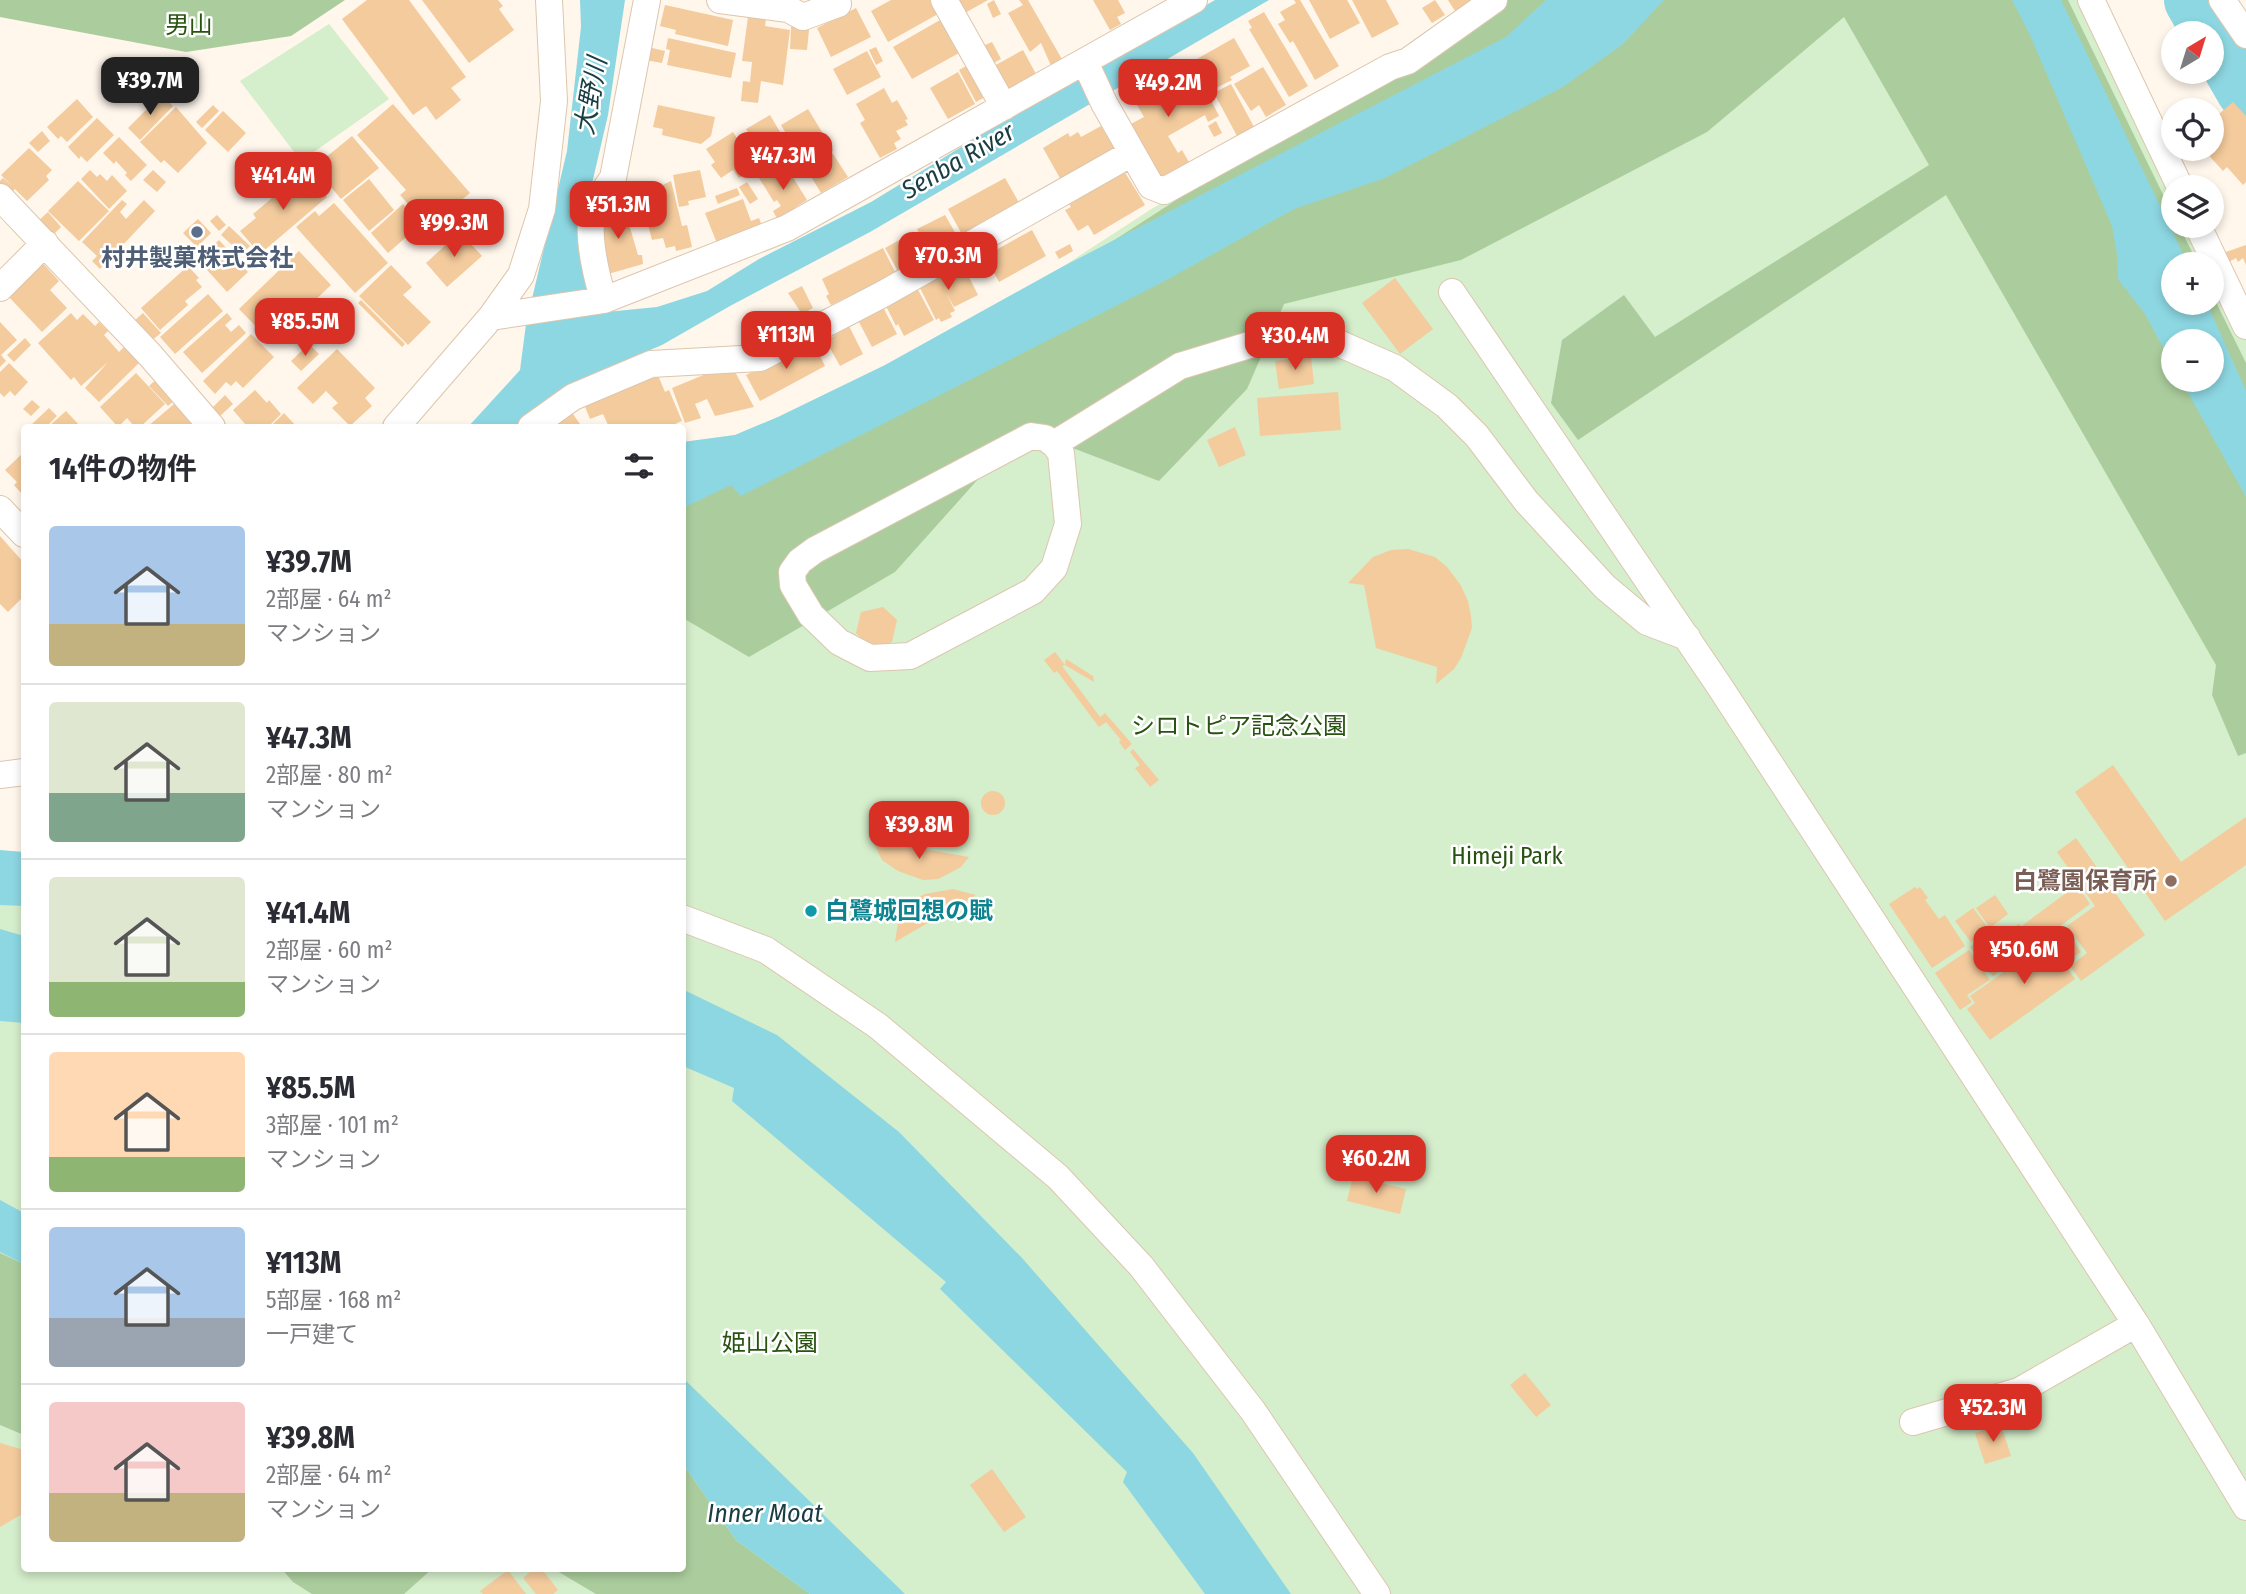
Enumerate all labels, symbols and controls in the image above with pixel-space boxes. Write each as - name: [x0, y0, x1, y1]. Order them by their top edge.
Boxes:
- park label: 男山: [165, 11, 213, 39]
- north arrow: [2161, 21, 2224, 84]
- map controls: [2161, 21, 2224, 392]
- water label: 大野川: [569, 52, 614, 137]
- pin: ¥39.7M: [93, 58, 207, 117]
- pin: ¥49.2M: [1111, 60, 1225, 119]
- text: ¥39.7M: [117, 66, 183, 94]
- text: ¥49.2M: [1134, 68, 1202, 96]
- button: locate: [2161, 98, 2224, 161]
- water label: Senba River: [895, 116, 1021, 206]
- pin: ¥47.3M: [726, 132, 840, 192]
- text: ¥47.3M: [750, 141, 816, 169]
- pin: ¥41.4M: [226, 152, 340, 212]
- text: ¥41.4M: [251, 161, 315, 189]
- button: layers: [2161, 175, 2224, 238]
- pin: ¥51.3M: [561, 182, 675, 241]
- text: ¥51.3M: [586, 190, 650, 218]
- pin: ¥99.3M: [397, 200, 511, 259]
- text: ¥99.3M: [420, 208, 488, 236]
- marker: 村井製菓株式会社: [189, 224, 205, 240]
- pin: ¥70.3M: [891, 232, 1005, 292]
- text: ¥70.3M: [914, 241, 982, 269]
- place label: 村井製菓株式会社: [101, 244, 293, 272]
- button: +: [2161, 252, 2224, 315]
- pin: ¥85.5M: [248, 298, 362, 358]
- text: ¥85.5M: [271, 307, 339, 335]
- pin: ¥113M: [737, 312, 835, 371]
- pin: ¥30.4M: [1238, 312, 1352, 372]
- text: ¥113M: [757, 320, 815, 348]
- text: ¥30.4M: [1261, 321, 1329, 349]
- button: −: [2161, 329, 2224, 392]
- icon: filters: [620, 447, 658, 485]
- text: 14件の物件: [49, 451, 197, 487]
- text: ¥39.7M: [266, 544, 352, 580]
- icon: home: [105, 554, 189, 638]
- text: 2部屋 · 64 m²: [266, 585, 392, 613]
- text: マンション: [266, 619, 381, 647]
- park label: シロトピア記念公園: [1131, 712, 1347, 740]
- text: ¥47.3M: [266, 720, 352, 756]
- icon: home: [105, 730, 189, 814]
- text: 2部屋 · 80 m²: [266, 761, 393, 789]
- text: マンション: [266, 795, 381, 823]
- pin: ¥39.8M: [862, 802, 976, 861]
- text: ¥39.8M: [885, 810, 953, 838]
- park label: Himeji Park: [1451, 842, 1563, 870]
- place label: 白鷺園保育所: [2013, 867, 2157, 895]
- marker: 白鷺園保育所: [2163, 873, 2179, 889]
- text: ¥41.4M: [266, 895, 350, 931]
- place label: 白鷺城回想の賦: [825, 897, 993, 925]
- marker: 白鷺城回想の賦: [803, 903, 819, 919]
- icon: home: [105, 905, 189, 989]
- pin: ¥50.6M: [1967, 926, 2081, 986]
- text: ¥50.6M: [1989, 935, 2059, 963]
- text: 2部屋 · 60 m²: [266, 936, 393, 964]
- text: マンション: [266, 970, 381, 998]
- text: ¥85.5M: [266, 1070, 355, 1106]
- icon: home: [105, 1080, 189, 1164]
- text: 3部屋 · 101 m²: [266, 1111, 399, 1139]
- pin: ¥60.2M: [1319, 1136, 1433, 1195]
- text: ¥60.2M: [1342, 1144, 1410, 1172]
- text: マンション: [266, 1145, 381, 1173]
- text: ¥113M: [266, 1245, 341, 1281]
- icon: home: [105, 1255, 189, 1339]
- text: 5部屋 · 168 m²: [266, 1286, 401, 1314]
- text: 一戸建て: [266, 1320, 358, 1348]
- park label: 姫山公園: [722, 1329, 818, 1357]
- pin: ¥52.3M: [1936, 1384, 2050, 1444]
- text: ¥52.3M: [1960, 1393, 2026, 1421]
- text: ¥39.8M: [266, 1420, 355, 1456]
- icon: home: [105, 1430, 189, 1514]
- text: 2部屋 · 64 m²: [266, 1461, 392, 1489]
- text: マンション: [266, 1495, 381, 1523]
- water label: Inner Moat: [707, 1498, 823, 1529]

